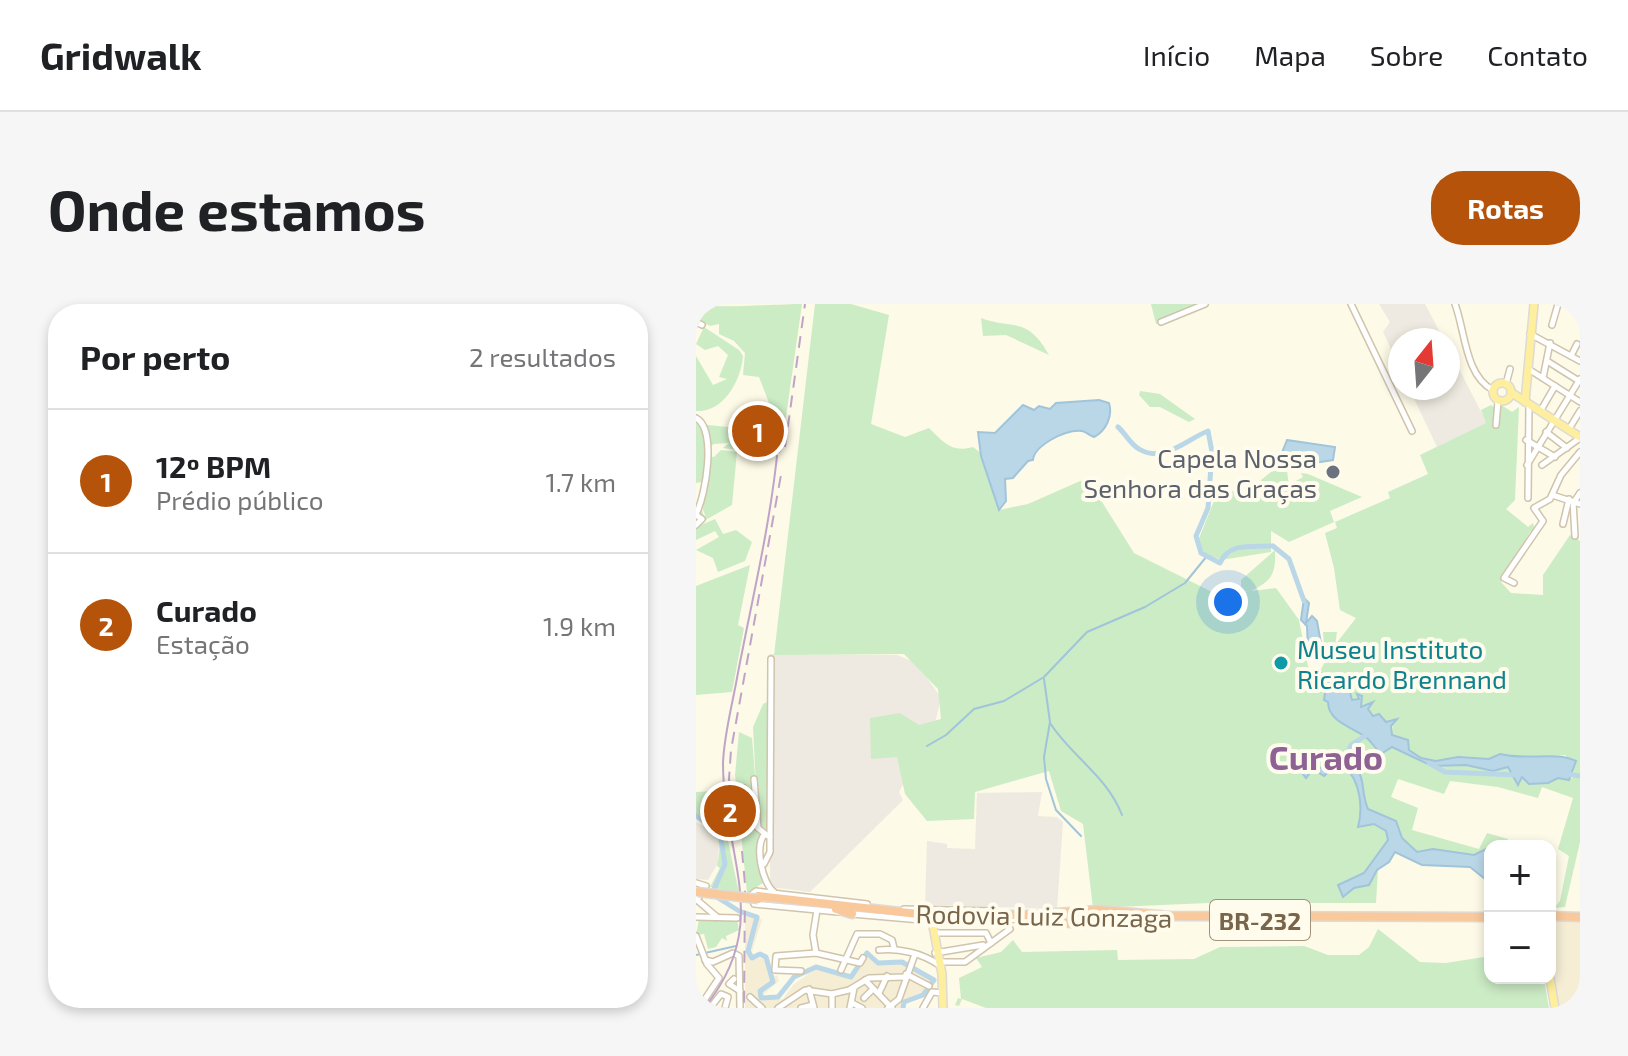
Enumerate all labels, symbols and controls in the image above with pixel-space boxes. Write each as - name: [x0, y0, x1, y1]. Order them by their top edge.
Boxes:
- text: Gridwalk: [40, 32, 202, 78]
- text: Início: [1143, 38, 1210, 72]
- text: Mapa: [1254, 38, 1326, 72]
- text: Sobre: [1370, 38, 1443, 72]
- text: Contato: [1487, 38, 1588, 72]
- button: Rotas: [1431, 171, 1580, 245]
- text: Onde estamos: [48, 175, 426, 242]
- north arrow: [1388, 328, 1460, 400]
- text: Por perto: [80, 336, 230, 377]
- text: 2 resultados: [469, 341, 616, 372]
- pin: 1: [732, 401, 784, 461]
- place label: Capela Nossa Senhora das Graças: [1084, 442, 1317, 505]
- text: 12º BPM: [156, 448, 271, 484]
- marker: Capela Nossa Senhora das Graças: [1324, 463, 1342, 481]
- text: 1: [100, 466, 112, 497]
- text: 1.7 km: [546, 466, 616, 497]
- text: Prédio público: [156, 484, 323, 515]
- your location: [1208, 582, 1248, 622]
- text: Curado: [156, 592, 257, 628]
- text: 2: [98, 610, 114, 641]
- text: 1.9 km: [543, 610, 616, 641]
- text: Estação: [156, 628, 250, 659]
- place label: Museu Instituto Ricardo Brennand: [1297, 633, 1507, 694]
- marker: Museu Instituto Ricardo Brennand: [1272, 654, 1290, 672]
- district label: Curado: [1269, 736, 1383, 777]
- pin: 2: [704, 781, 756, 841]
- map controls: [1484, 840, 1556, 984]
- button: +: [1484, 840, 1556, 912]
- street label: Rodovia Luiz Gonzaga: [915, 897, 1173, 933]
- road number: BR-232: [1210, 900, 1310, 940]
- button: −: [1484, 912, 1556, 984]

